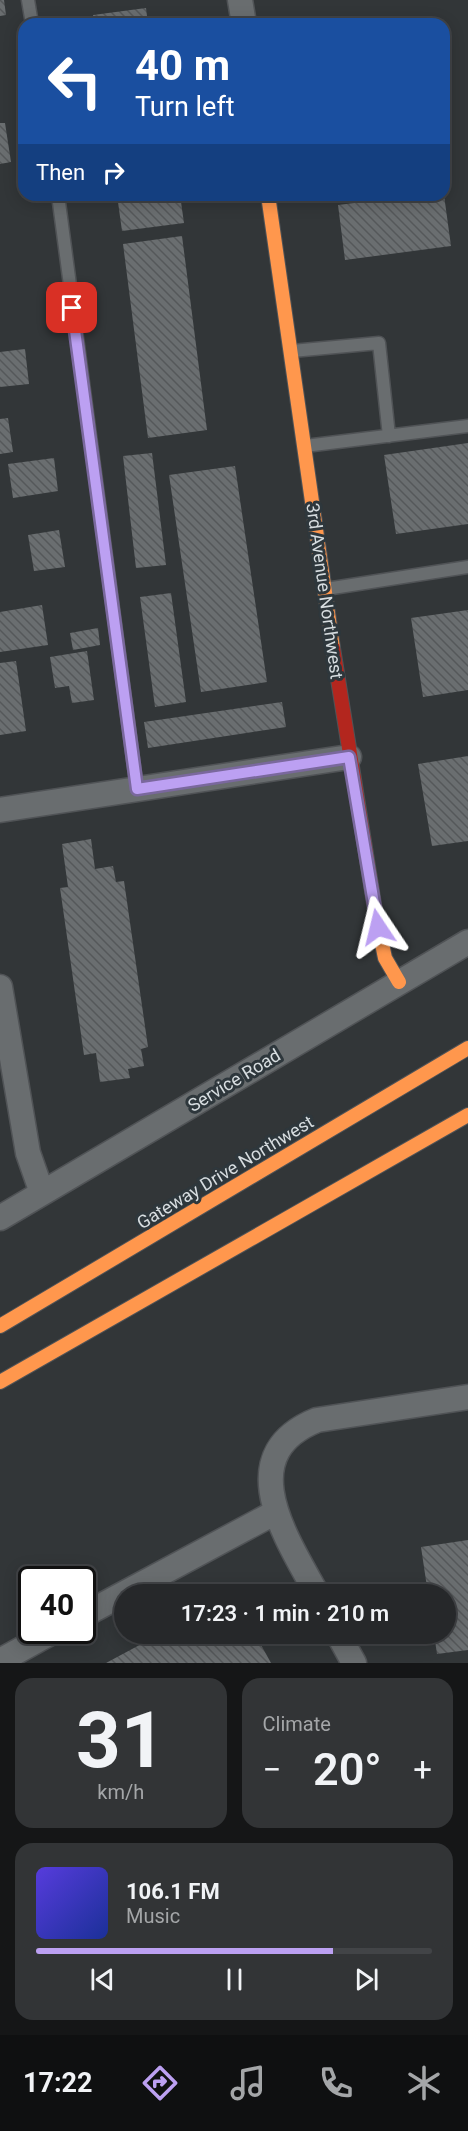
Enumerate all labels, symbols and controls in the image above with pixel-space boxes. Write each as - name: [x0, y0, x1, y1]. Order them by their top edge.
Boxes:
- text: 40 m: [135, 41, 230, 90]
- icon: left: [36, 42, 114, 120]
- text: Turn left: [135, 91, 235, 123]
- icon: right: [97, 156, 130, 189]
- text: Then: [36, 160, 85, 185]
- pin: [46, 282, 97, 333]
- icon: arrive: [55, 291, 88, 324]
- street label: 3rd Avenue Northwest: [302, 502, 348, 681]
- position arrow: [346, 895, 410, 959]
- street label: Service Road: [184, 1044, 284, 1116]
- street label: Gateway Drive Northwest: [133, 1111, 317, 1233]
- speed limit sign: 40: [18, 1566, 96, 1644]
- text: 17:23 · 1 min · 210 m: [181, 1601, 389, 1626]
- text: 31: [76, 1695, 166, 1786]
- text: Climate: [263, 1712, 331, 1736]
- text: 20°: [313, 1743, 382, 1796]
- text: −: [263, 1750, 281, 1789]
- text: +: [413, 1750, 432, 1789]
- text: km/h: [97, 1780, 144, 1804]
- text: 106.1 FM: [126, 1879, 220, 1904]
- text: Music: [126, 1904, 180, 1928]
- icon: previous: [86, 1963, 119, 1996]
- icon: pause: [218, 1963, 251, 1996]
- icon: next: [350, 1963, 383, 1996]
- icon: directions: [139, 2062, 181, 2104]
- icon: music: [227, 2062, 269, 2104]
- icon: phone: [315, 2062, 357, 2104]
- icon: climate: [403, 2062, 445, 2104]
- text: 17:22: [23, 2067, 93, 2099]

